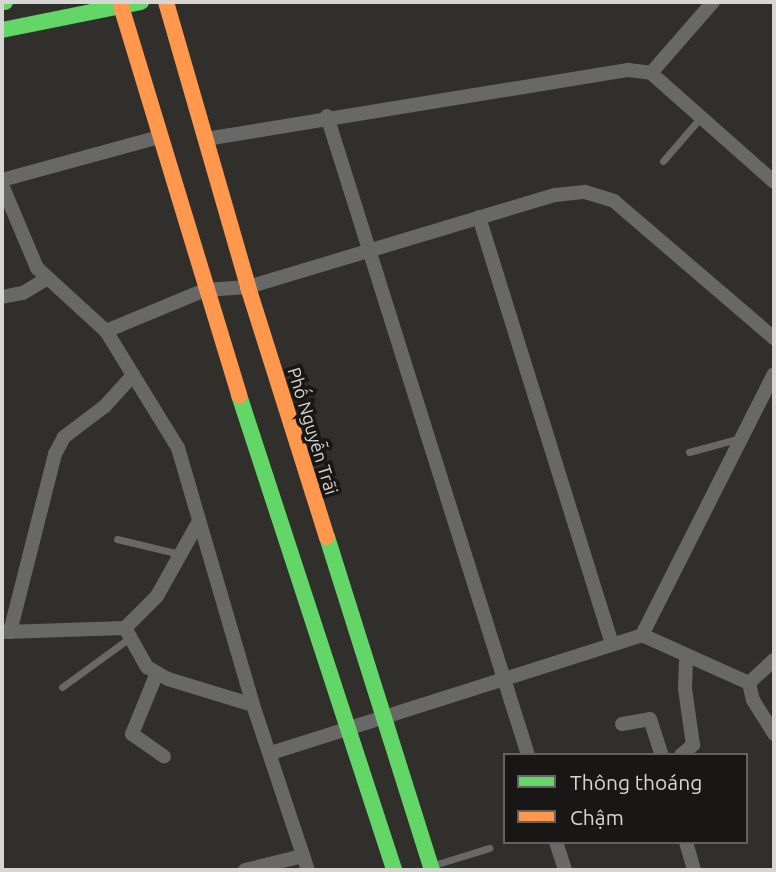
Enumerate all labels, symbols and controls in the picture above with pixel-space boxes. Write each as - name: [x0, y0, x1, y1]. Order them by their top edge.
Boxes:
- street label: Phố Nguyễn Trãi: [283, 365, 343, 497]
- legend: [503, 753, 748, 844]
- text: Thông thoáng: [570, 770, 702, 794]
- text: Chậm: [570, 805, 624, 829]

